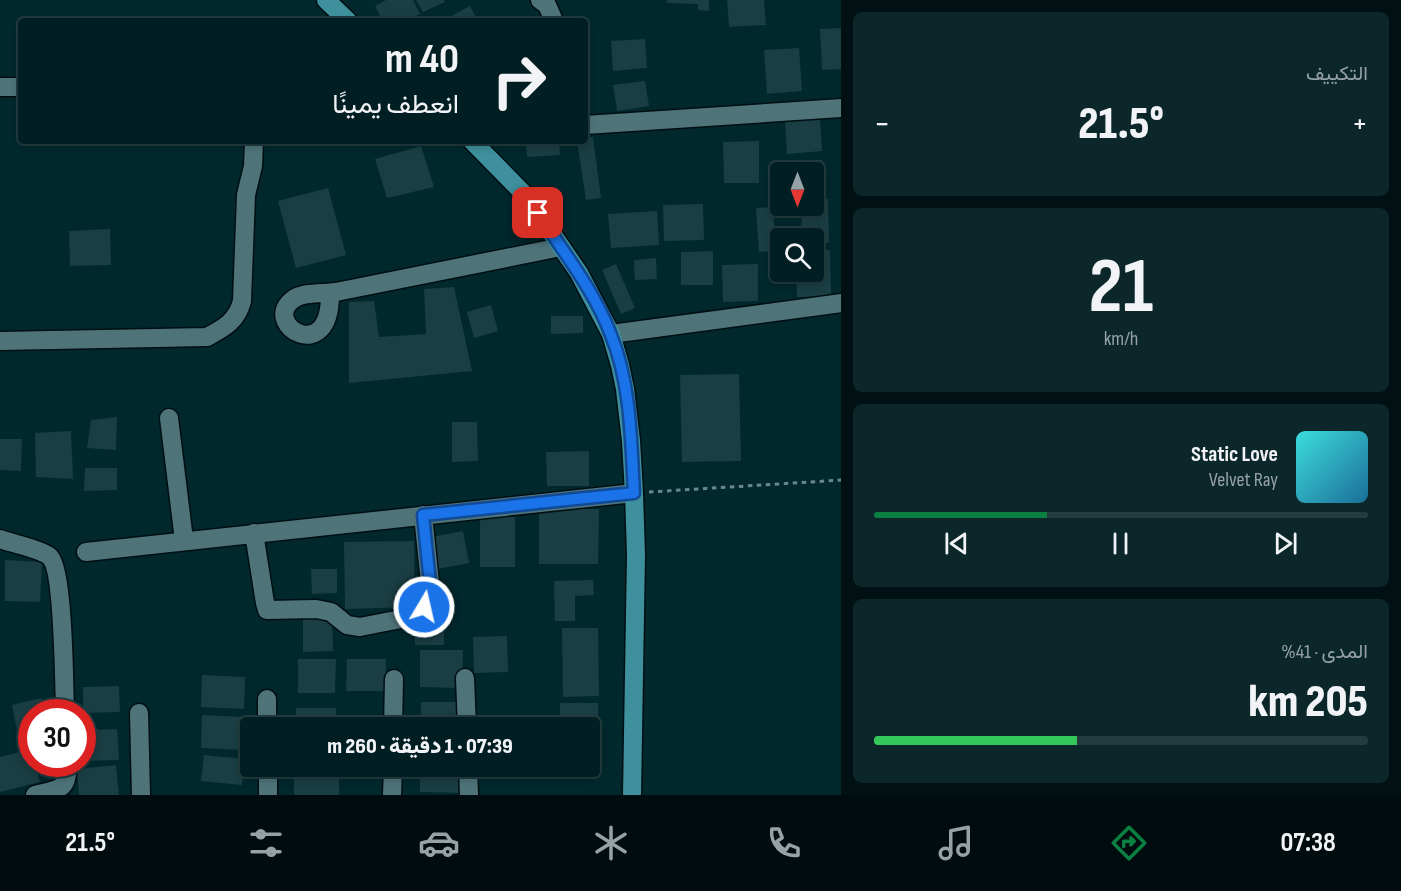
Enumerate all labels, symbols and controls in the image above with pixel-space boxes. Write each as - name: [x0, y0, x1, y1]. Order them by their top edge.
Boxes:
- text: 40 m: [385, 34, 459, 85]
- icon: right: [480, 42, 558, 120]
- text: التكييف: [1306, 62, 1368, 86]
- text: انعطف يمينًا: [332, 89, 459, 121]
- text: 21.5°: [1078, 97, 1164, 152]
- text: −: [874, 104, 890, 144]
- text: +: [1352, 104, 1368, 144]
- north arrow: [770, 162, 824, 216]
- map controls: [770, 162, 824, 282]
- pin: [512, 187, 563, 238]
- icon: arrive: [521, 196, 554, 229]
- button: search: [770, 228, 824, 282]
- text: 21: [1089, 241, 1153, 334]
- text: km/h: [1104, 327, 1138, 351]
- text: Static Love: [1191, 441, 1278, 468]
- text: Velvet Ray: [1209, 468, 1278, 492]
- icon: previous: [940, 527, 973, 560]
- icon: pause: [1104, 527, 1137, 560]
- icon: next: [1269, 527, 1302, 560]
- position arrow: [392, 575, 456, 639]
- text: المدى · 41%: [1281, 640, 1368, 664]
- text: 205 km: [1248, 675, 1368, 730]
- speed limit sign: 30: [18, 699, 96, 777]
- text: 07:39 · 1 دقيقة · 260 m: [327, 733, 513, 760]
- icon: filters: [245, 822, 287, 864]
- icon: car: [418, 822, 460, 864]
- icon: climate: [590, 822, 632, 864]
- icon: phone: [763, 822, 805, 864]
- icon: music: [935, 822, 977, 864]
- icon: directions: [1108, 822, 1150, 864]
- text: 21.5°: [65, 827, 115, 859]
- text: 07:38: [1280, 827, 1336, 859]

